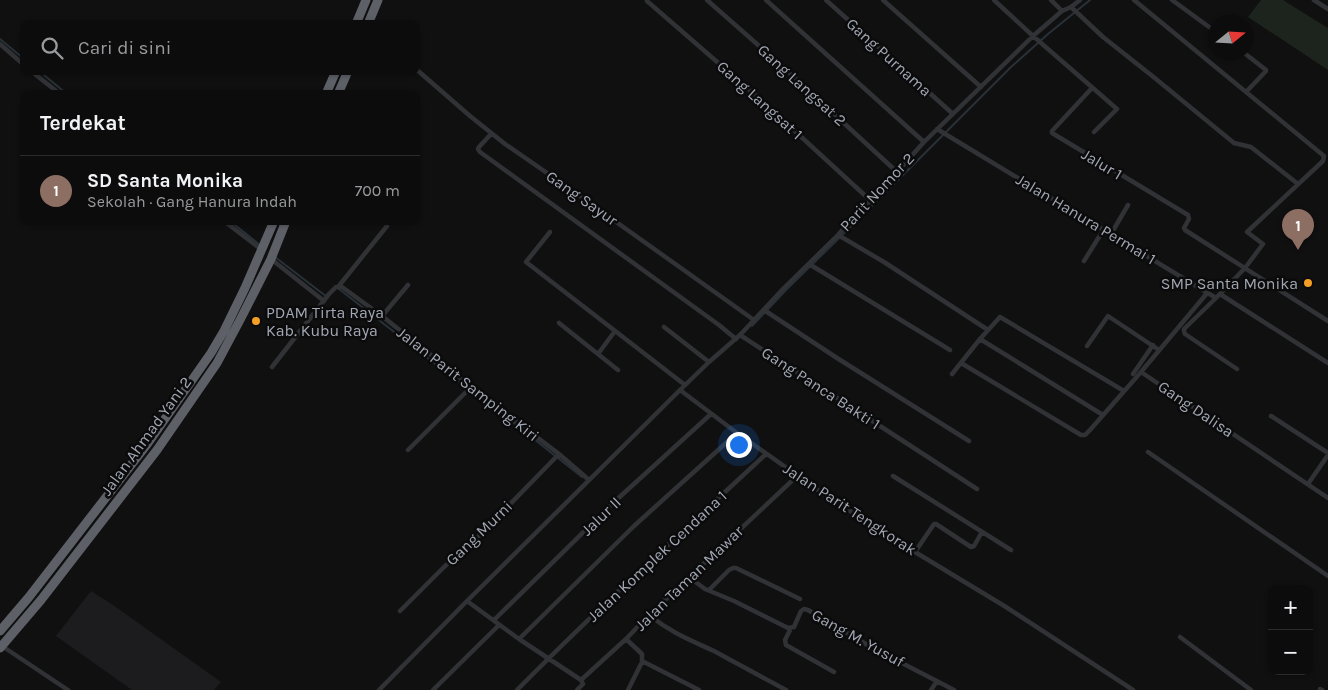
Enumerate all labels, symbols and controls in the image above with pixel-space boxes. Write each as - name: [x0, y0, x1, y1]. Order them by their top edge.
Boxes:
- street label: Gang Purnama: [842, 14, 936, 100]
- north arrow: [1208, 15, 1253, 60]
- search box: [20, 20, 420, 75]
- icon: search: [38, 34, 66, 62]
- text: Cari di sini: [78, 37, 171, 59]
- street label: Gang Langsat 2: [754, 40, 850, 130]
- street label: Gang Langsat 1: [713, 57, 807, 143]
- text: Terdekat: [40, 111, 126, 135]
- street label: Jalur 1: [1078, 144, 1126, 184]
- street label: Parit Nomor 2: [836, 149, 918, 235]
- street label: Gang Sayur: [543, 166, 622, 230]
- text: SD Santa Monika: [87, 170, 243, 192]
- street label: Jalan Hanura Permai 1: [1013, 170, 1159, 268]
- text: 1: [53, 181, 59, 200]
- text: 700 m: [355, 181, 400, 200]
- text: Sekolah · Gang Hanura Indah: [87, 192, 297, 211]
- pin: 1: [1282, 209, 1314, 250]
- place label: SMP Santa Monika: [1161, 274, 1298, 293]
- marker: SMP Santa Monika: [1302, 277, 1314, 289]
- place label: PDAM Tirta Raya Kab. Kubu Raya: [266, 303, 384, 340]
- marker: PDAM Tirta Raya Kab. Kubu Raya: [250, 315, 262, 327]
- street label: Jalan Parit Samping Kiri: [393, 323, 543, 445]
- street label: Gang Panca Bakti 1: [758, 343, 884, 433]
- street label: Jalan Ahmad Yani 2: [97, 373, 195, 499]
- street label: Gang Dalisa: [1154, 377, 1238, 441]
- your location: [726, 432, 752, 458]
- street label: Jalan Parit Tengkorak: [780, 459, 920, 559]
- street label: Jalan Komplek Cendana 1: [583, 486, 731, 626]
- street label: Jalur II: [577, 492, 625, 540]
- street label: Gang Murni: [442, 497, 516, 569]
- street label: Jalan Taman Mawar: [631, 521, 747, 635]
- map controls: [1268, 585, 1313, 675]
- button: +: [1268, 585, 1313, 630]
- street label: Gang M. Yusuf: [808, 605, 908, 671]
- button: −: [1268, 630, 1313, 675]

